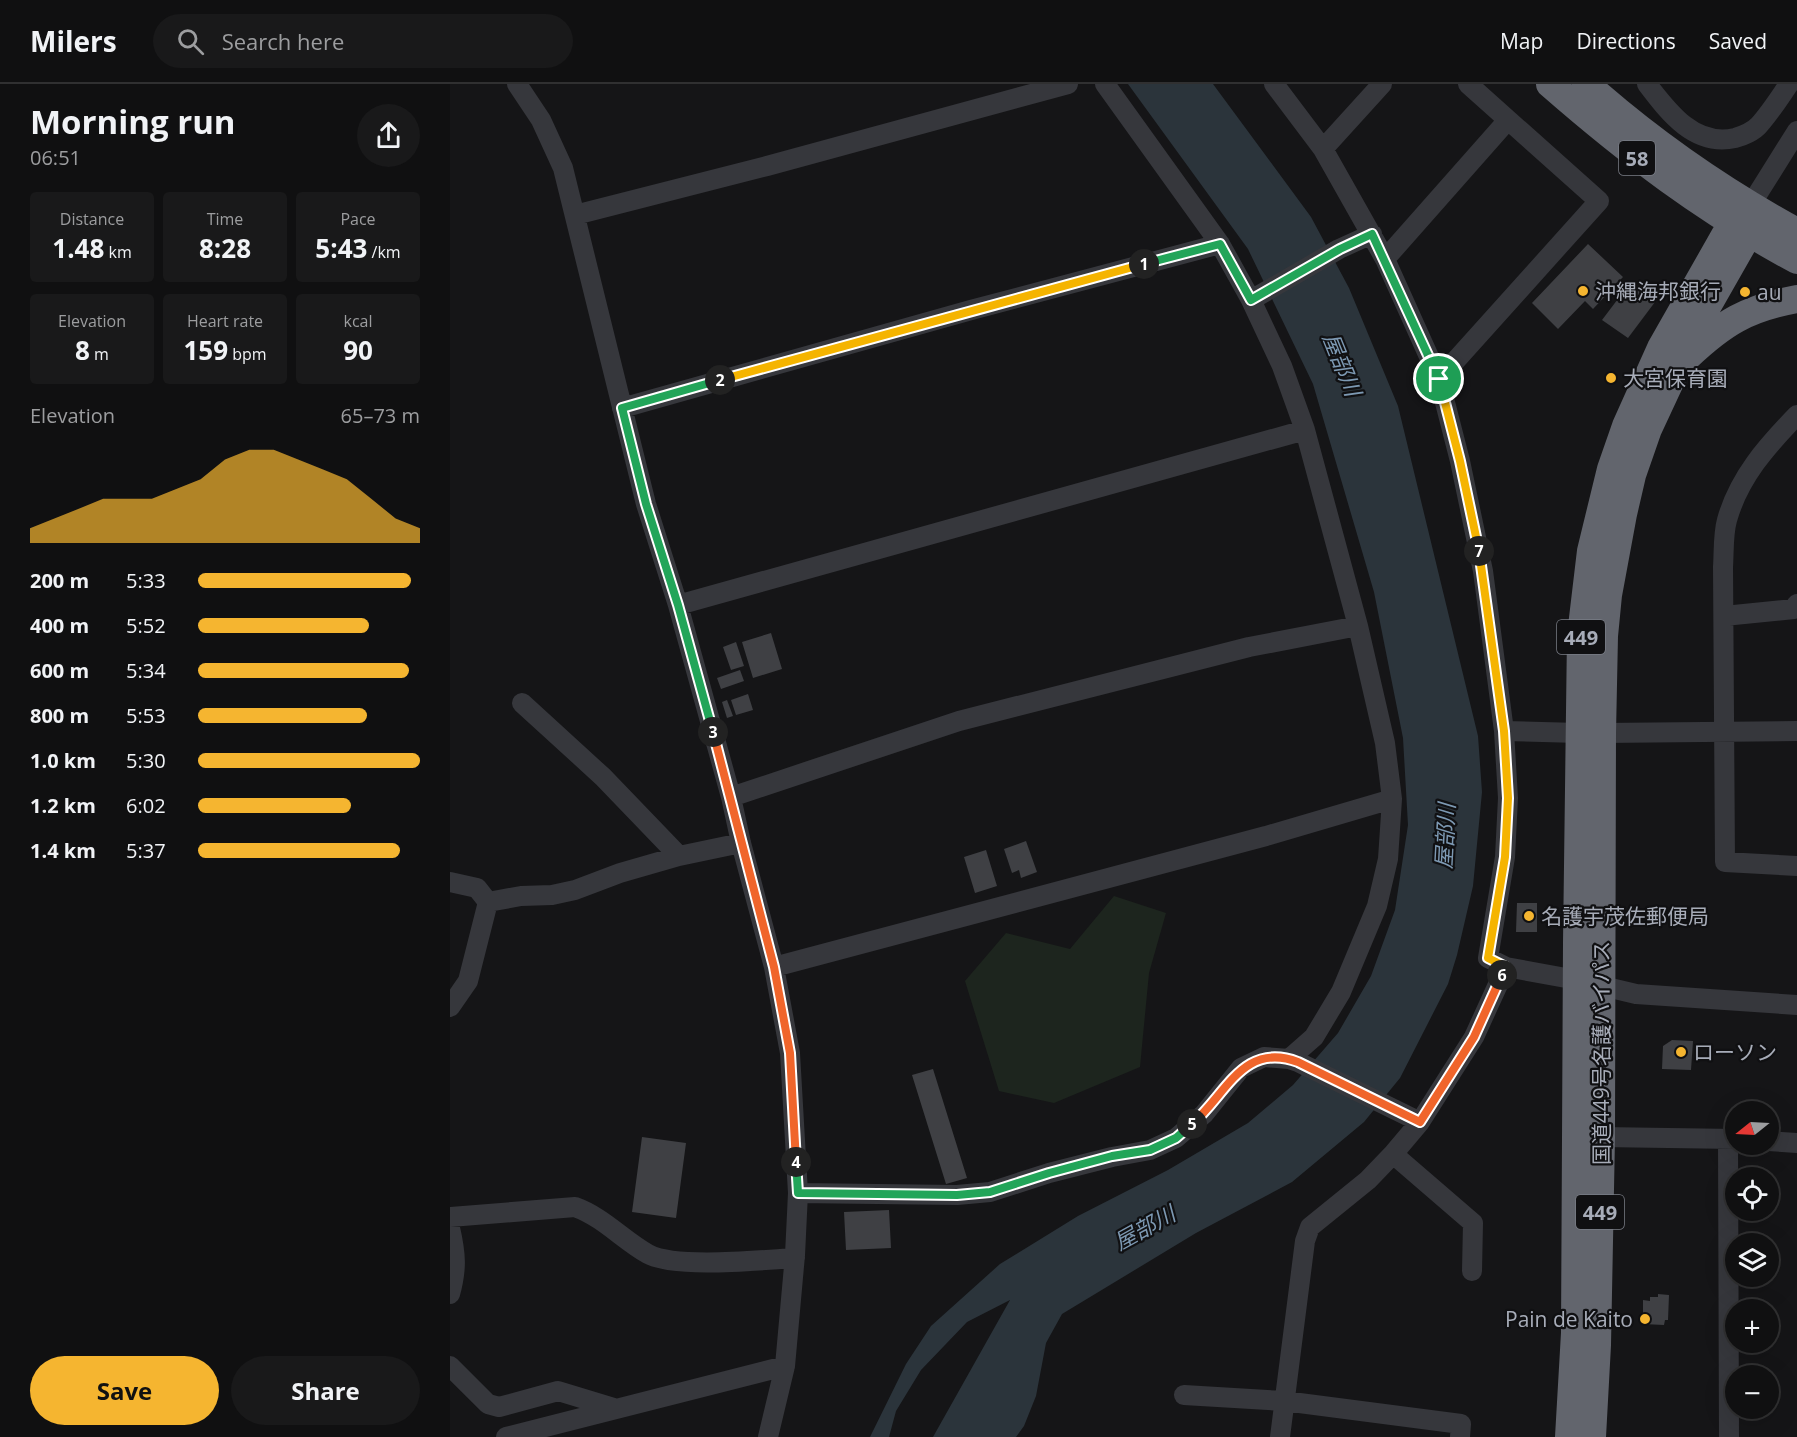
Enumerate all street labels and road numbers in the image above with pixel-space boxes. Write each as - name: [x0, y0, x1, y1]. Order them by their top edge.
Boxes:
- road number: 58: [1619, 141, 1655, 175]
- road number: 449: [1557, 620, 1605, 654]
- street label: 国道449号名護バイパス: [1587, 941, 1615, 1165]
- road number: 449: [1576, 1195, 1624, 1229]

